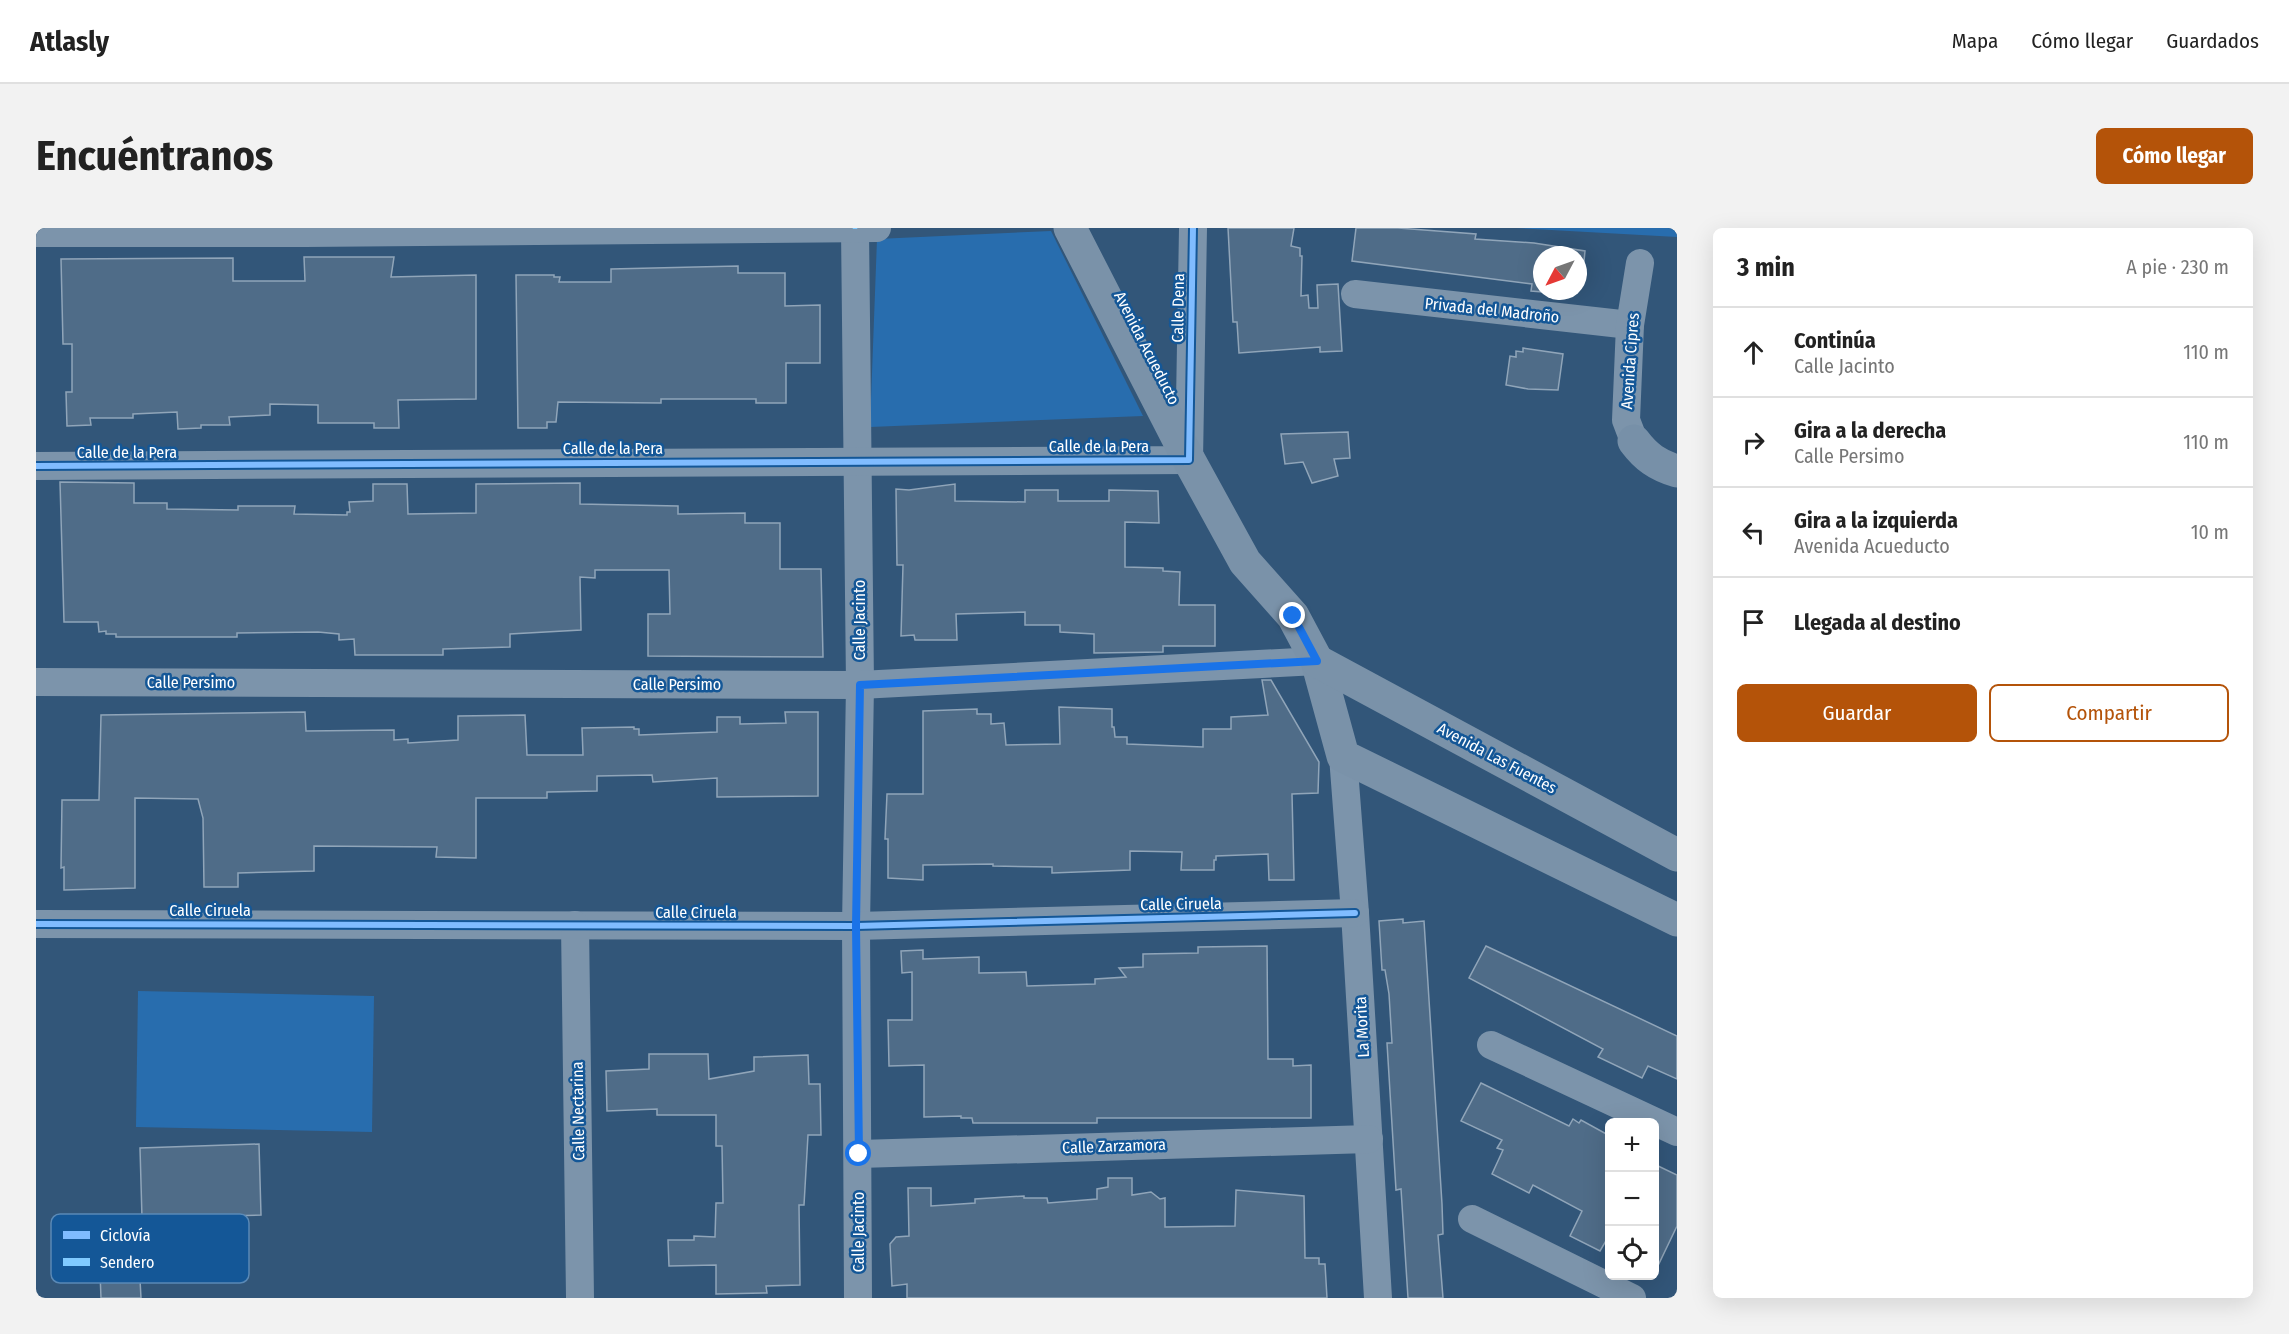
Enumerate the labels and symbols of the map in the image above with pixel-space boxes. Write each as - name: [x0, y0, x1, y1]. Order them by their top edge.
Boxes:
- north arrow: [1533, 246, 1587, 300]
- street label: Calle Dena: [1168, 273, 1188, 343]
- street label: Avenida Acueducto: [1110, 288, 1184, 408]
- street label: Privada del Madroño: [1424, 293, 1560, 327]
- street label: Avenida Cipres: [1617, 312, 1643, 410]
- street label: Calle de la Pera: [1049, 437, 1149, 456]
- street label: Calle de la Pera: [563, 439, 663, 458]
- street label: Calle de la Pera: [77, 443, 177, 462]
- street label: Calle Jacinto: [850, 580, 869, 660]
- route end: [1279, 602, 1305, 628]
- street label: Calle Persimo: [147, 673, 235, 692]
- street label: Calle Persimo: [633, 675, 721, 694]
- street label: Avenida Las Fuentes: [1434, 719, 1560, 797]
- street label: Calle Ciruela: [1140, 894, 1222, 914]
- street label: Calle Ciruela: [169, 901, 251, 920]
- street label: Calle Ciruela: [655, 903, 737, 922]
- street label: La Morita: [1351, 996, 1373, 1058]
- street label: Calle Nectarina: [568, 1061, 588, 1161]
- street label: Calle Zarzamora: [1062, 1135, 1166, 1157]
- route start: [845, 1140, 871, 1166]
- street label: Calle Jacinto: [849, 1192, 868, 1272]
- legend: [51, 1214, 249, 1283]
- text: Ciclovía: [100, 1226, 151, 1245]
- text: Sendero: [100, 1253, 154, 1272]

